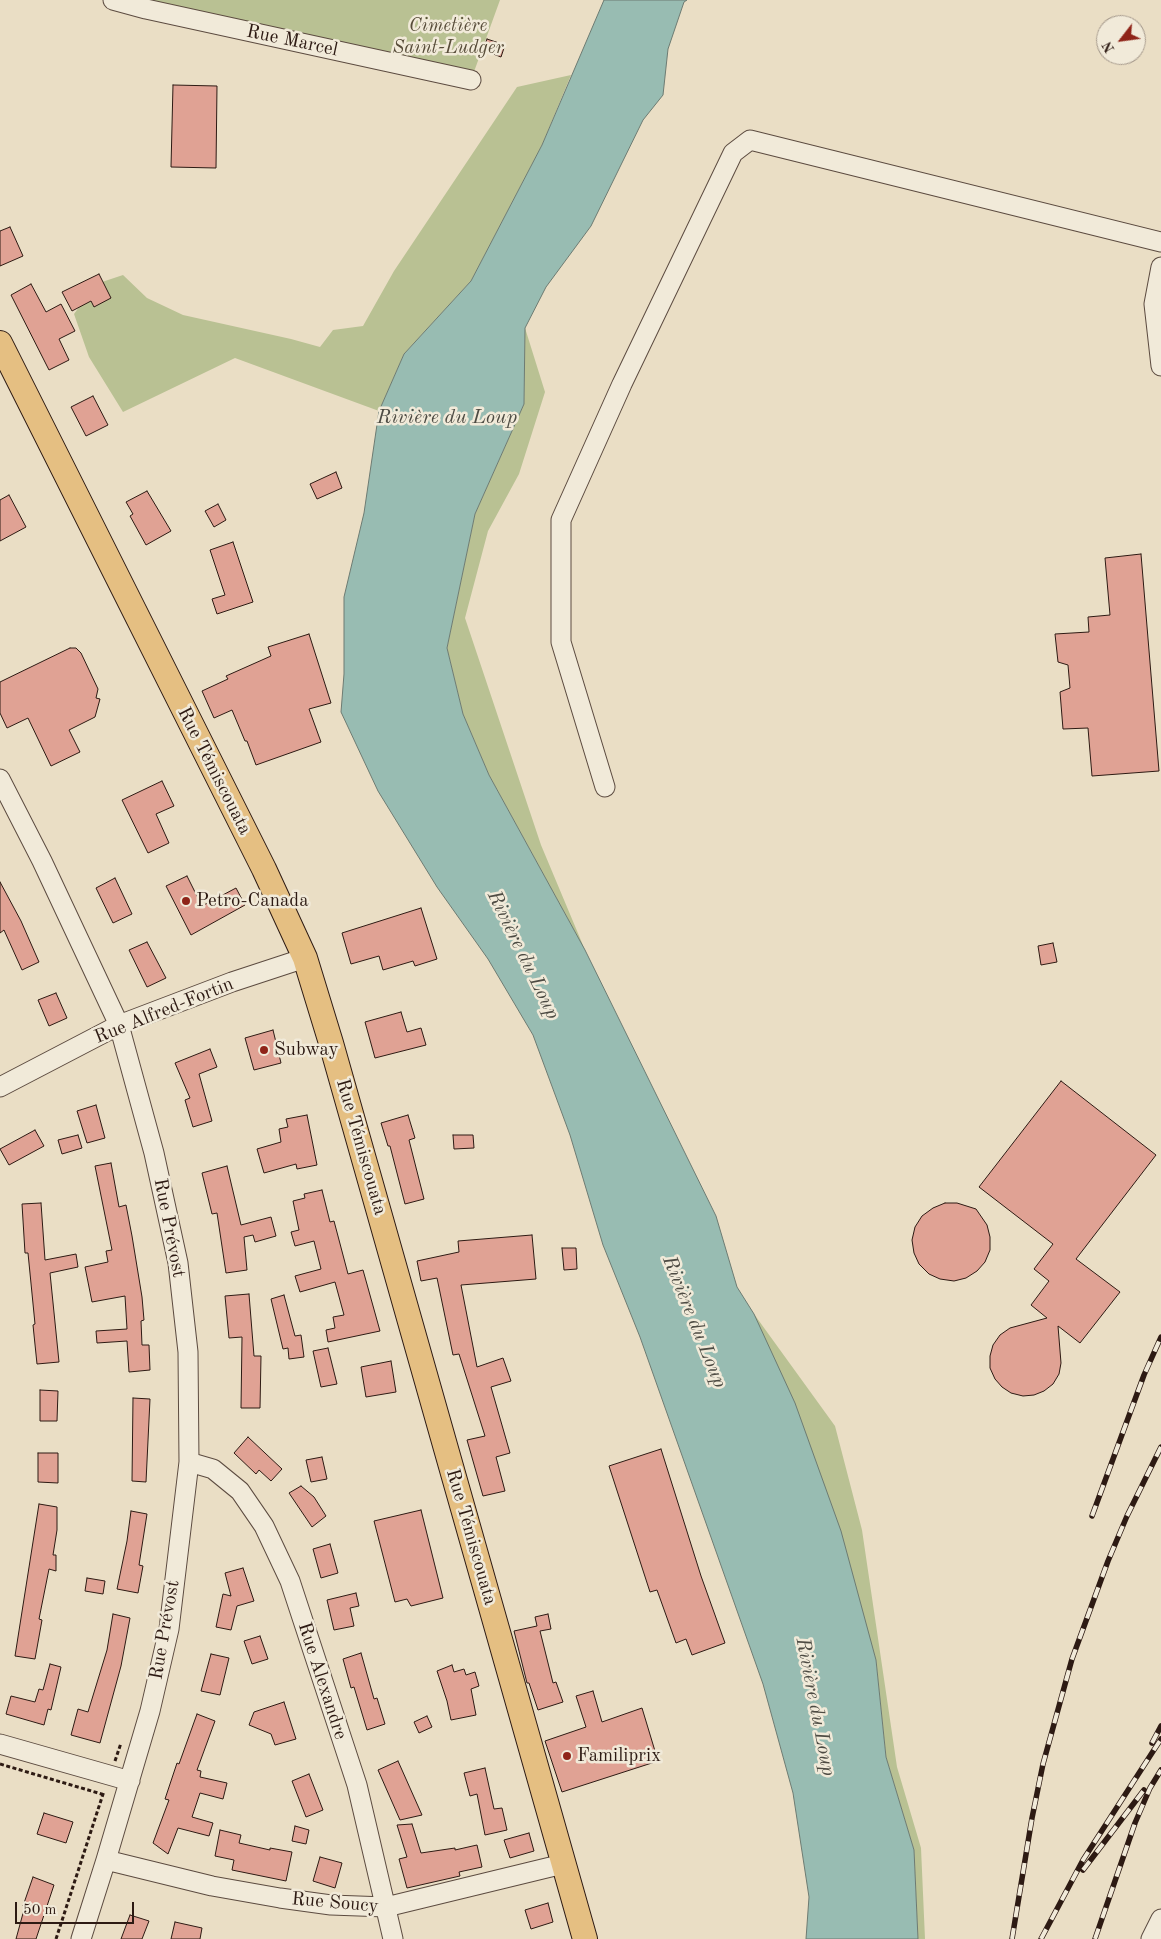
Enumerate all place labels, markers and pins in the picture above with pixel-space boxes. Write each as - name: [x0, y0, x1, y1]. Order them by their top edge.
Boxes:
- place label: Petro-Canada: [196, 890, 309, 912]
- marker: Petro-Canada: [180, 895, 192, 907]
- place label: Subway: [274, 1039, 339, 1061]
- marker: Subway: [258, 1044, 270, 1056]
- place label: Familiprix: [577, 1745, 661, 1767]
- marker: Familiprix: [561, 1750, 573, 1762]

